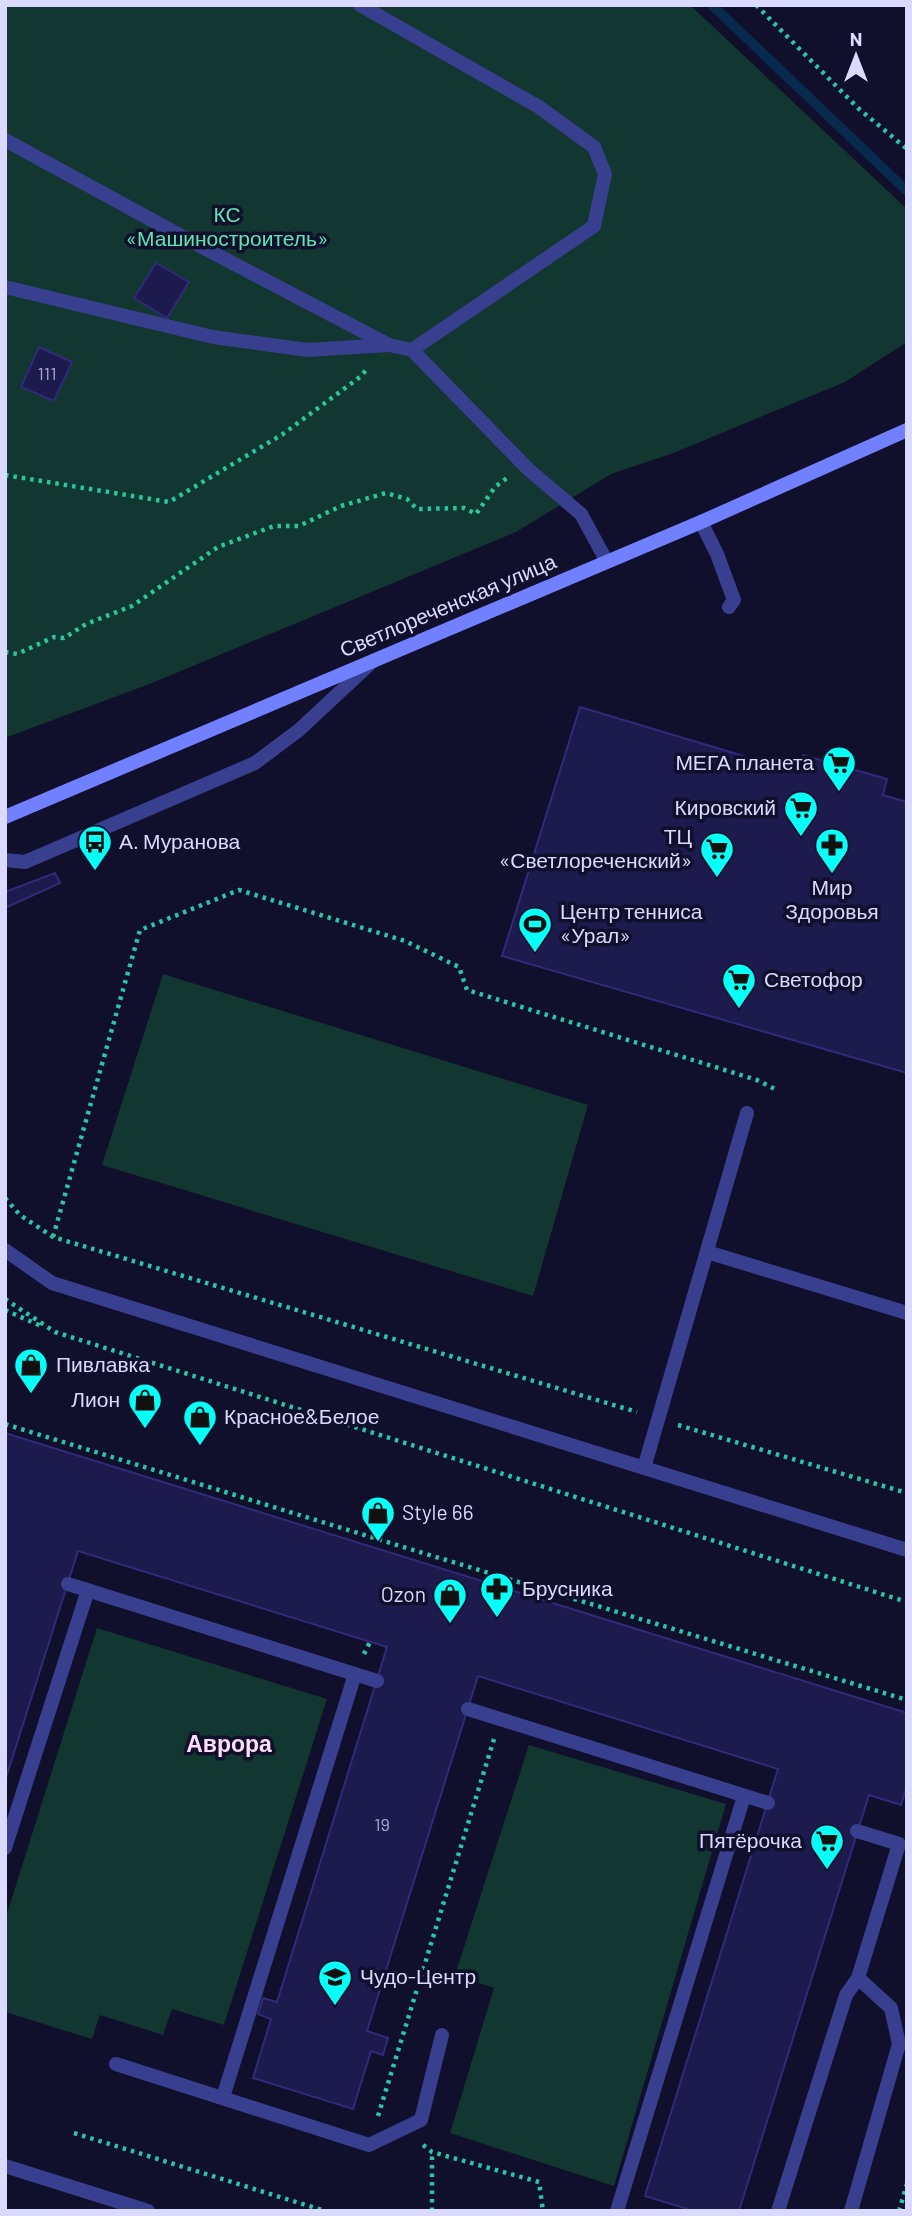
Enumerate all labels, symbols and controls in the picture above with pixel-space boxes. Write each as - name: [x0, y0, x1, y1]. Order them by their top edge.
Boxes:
- north arrow: [821, 21, 891, 91]
- text: N: [850, 27, 862, 50]
- park label: КС «Машиностроитель»: [126, 201, 328, 250]
- house number: 111: [37, 362, 57, 384]
- street label: Светлореченская улица: [336, 548, 560, 662]
- supermarket icon: МЕГА планета: [820, 744, 858, 793]
- place label: МЕГА планета: [675, 749, 814, 774]
- supermarket icon: Кировский: [782, 789, 820, 838]
- place label: Кировский: [675, 794, 776, 819]
- bus stop icon: А. Муранова: [76, 823, 114, 872]
- place label: ТЦ «Светлореченский»: [499, 823, 692, 872]
- pharmacy icon: Мир Здоровья: [813, 826, 851, 875]
- place label: А. Муранова: [119, 828, 241, 853]
- supermarket icon: ТЦ «Светлореченский»: [698, 830, 736, 879]
- place label: Мир Здоровья: [785, 874, 879, 923]
- place label: Центр тенниса «Урал»: [560, 898, 703, 947]
- sports icon: Центр тенниса «Урал»: [516, 905, 554, 954]
- supermarket icon: Светофор: [720, 961, 758, 1010]
- place label: Светофор: [764, 966, 863, 991]
- shop icon: Пивлавка: [12, 1346, 50, 1395]
- place label: Пивлавка: [56, 1351, 150, 1376]
- shop icon: Лион: [126, 1381, 164, 1430]
- place label: Лион: [71, 1386, 120, 1411]
- shop icon: Красное&Белое: [181, 1398, 219, 1447]
- place label: Красное&Белое: [224, 1403, 379, 1428]
- shop icon: Style 66: [359, 1494, 397, 1543]
- place label: Style 66: [402, 1499, 473, 1524]
- pharmacy icon: Брусника: [478, 1570, 516, 1619]
- place label: Брусника: [522, 1575, 613, 1600]
- shop icon: Ozon: [431, 1576, 469, 1625]
- place label: Ozon: [381, 1581, 426, 1606]
- district label: Аврора: [186, 1729, 272, 1757]
- house number: 19: [374, 1813, 390, 1835]
- supermarket icon: Пятёрочка: [808, 1822, 846, 1871]
- place label: Пятёрочка: [699, 1827, 802, 1852]
- school or university icon: Чудо-Центр: [316, 1958, 354, 2007]
- place label: Чудо-Центр: [360, 1963, 476, 1988]

